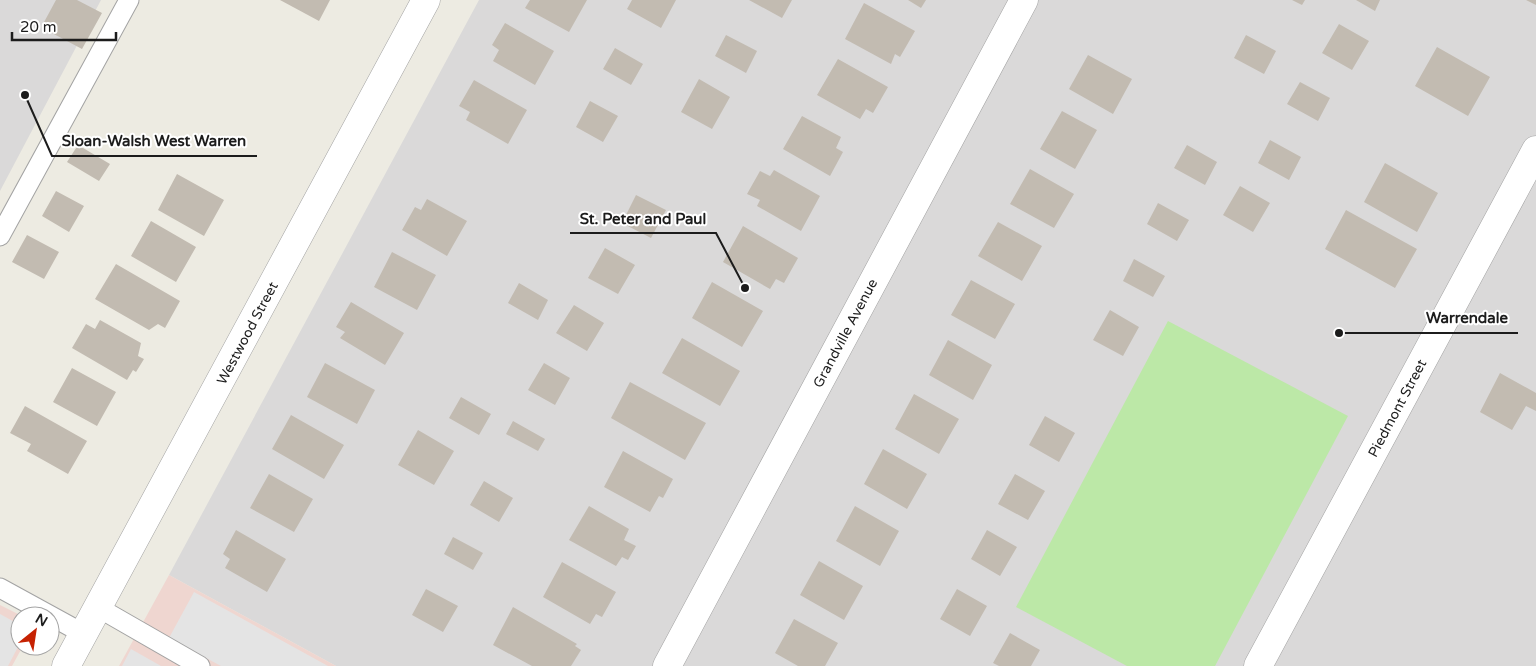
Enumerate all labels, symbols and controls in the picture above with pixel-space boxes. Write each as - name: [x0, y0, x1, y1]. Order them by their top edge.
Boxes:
- scale bar: [12, 10, 116, 42]
- text: 20 m: [20, 18, 57, 36]
- callout: Sloan-Walsh West Warren: [52, 126, 257, 156]
- text: Sloan-Walsh West Warren: [62, 132, 246, 150]
- callout: St. Peter and Paul: [570, 203, 716, 233]
- text: St. Peter and Paul: [580, 210, 706, 228]
- street label: Grandville Avenue: [810, 276, 881, 391]
- street label: Westwood Street: [213, 278, 282, 388]
- callout: Warrendale: [1416, 303, 1518, 333]
- text: Warrendale: [1426, 309, 1509, 327]
- street label: Piedmont Street: [1365, 356, 1431, 460]
- north arrow: [10, 606, 60, 656]
- text: N: [32, 610, 50, 630]

